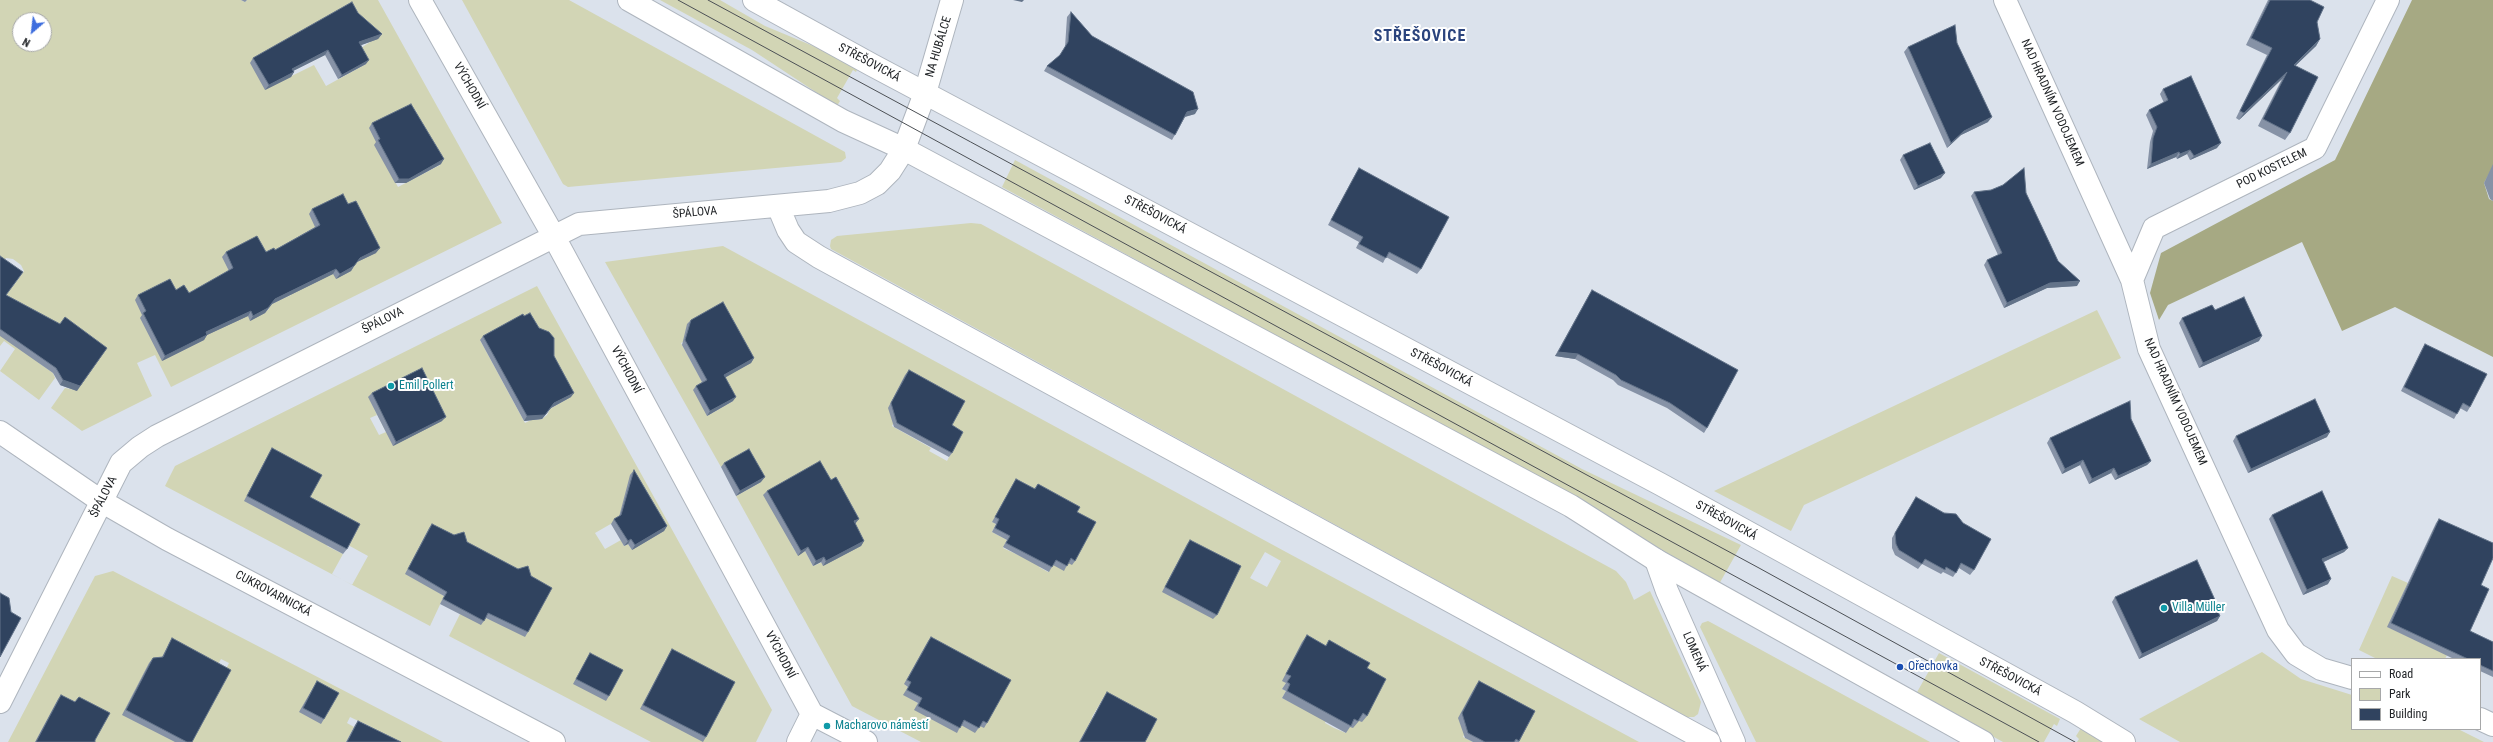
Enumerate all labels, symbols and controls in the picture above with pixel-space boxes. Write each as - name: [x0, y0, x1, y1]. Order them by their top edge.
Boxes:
- north arrow: [12, 12, 52, 52]
- street label: NA HUBÁLCE: [923, 15, 955, 79]
- district label: STŘEŠOVICE: [1374, 27, 1466, 47]
- text: N: [21, 35, 33, 49]
- street label: NAD HRADNÍM VODOJEMEM: [2017, 37, 2087, 169]
- street label: STŘEŠOVICKÁ: [836, 41, 902, 85]
- street label: VÝCHODNÍ: [450, 60, 488, 112]
- street label: POD KOSTELEM: [2235, 146, 2309, 192]
- street label: STŘEŠOVICKÁ: [1122, 193, 1188, 237]
- street label: ŠPÁLOVA: [672, 204, 718, 222]
- street label: ŠPÁLOVA: [360, 304, 406, 338]
- street label: NAD HRADNÍM VODOJEMEM: [2140, 336, 2210, 468]
- street label: VÝCHODNÍ: [608, 344, 644, 396]
- street label: STŘEŠOVICKÁ: [1408, 346, 1474, 390]
- place label: Emil Pollert: [399, 379, 453, 393]
- marker: Emil Pollert: [386, 381, 396, 391]
- street label: ŠPÁLOVA: [87, 474, 121, 520]
- street label: STŘEŠOVICKÁ: [1693, 498, 1759, 544]
- street label: CUKROVARNICKÁ: [233, 568, 313, 620]
- place label: Villa Müller: [2172, 601, 2225, 615]
- marker: Villa Müller: [2159, 603, 2169, 613]
- street label: VÝCHODNÍ: [762, 629, 798, 681]
- street label: LOMENÁ: [1679, 630, 1709, 674]
- street label: STŘEŠOVICKÁ: [1977, 655, 2043, 699]
- legend: [2351, 658, 2481, 730]
- place label: Ořechovka: [1908, 660, 1958, 674]
- marker: Ořechovka: [1895, 662, 1905, 672]
- text: Road: [2389, 667, 2413, 681]
- text: Park: [2389, 687, 2410, 701]
- text: Building: [2389, 707, 2427, 721]
- place label: Macharovo náměstí: [835, 719, 928, 733]
- marker: Macharovo náměstí: [822, 721, 832, 731]

